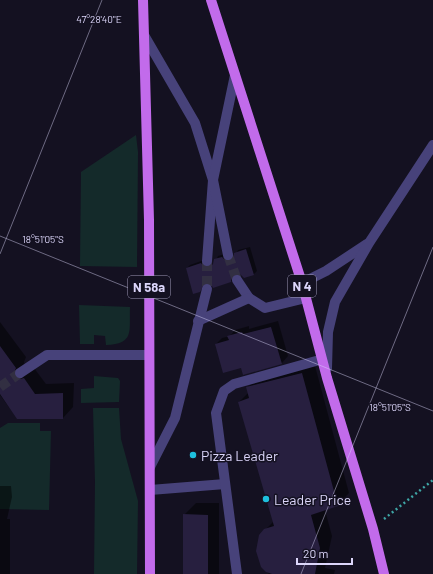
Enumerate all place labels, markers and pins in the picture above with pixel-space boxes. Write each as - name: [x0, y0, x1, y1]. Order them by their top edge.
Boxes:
- place label: Pizza Leader: [201, 447, 278, 464]
- marker: Pizza Leader: [188, 450, 198, 460]
- place label: Leader Price: [274, 491, 351, 508]
- marker: Leader Price: [261, 494, 271, 504]

